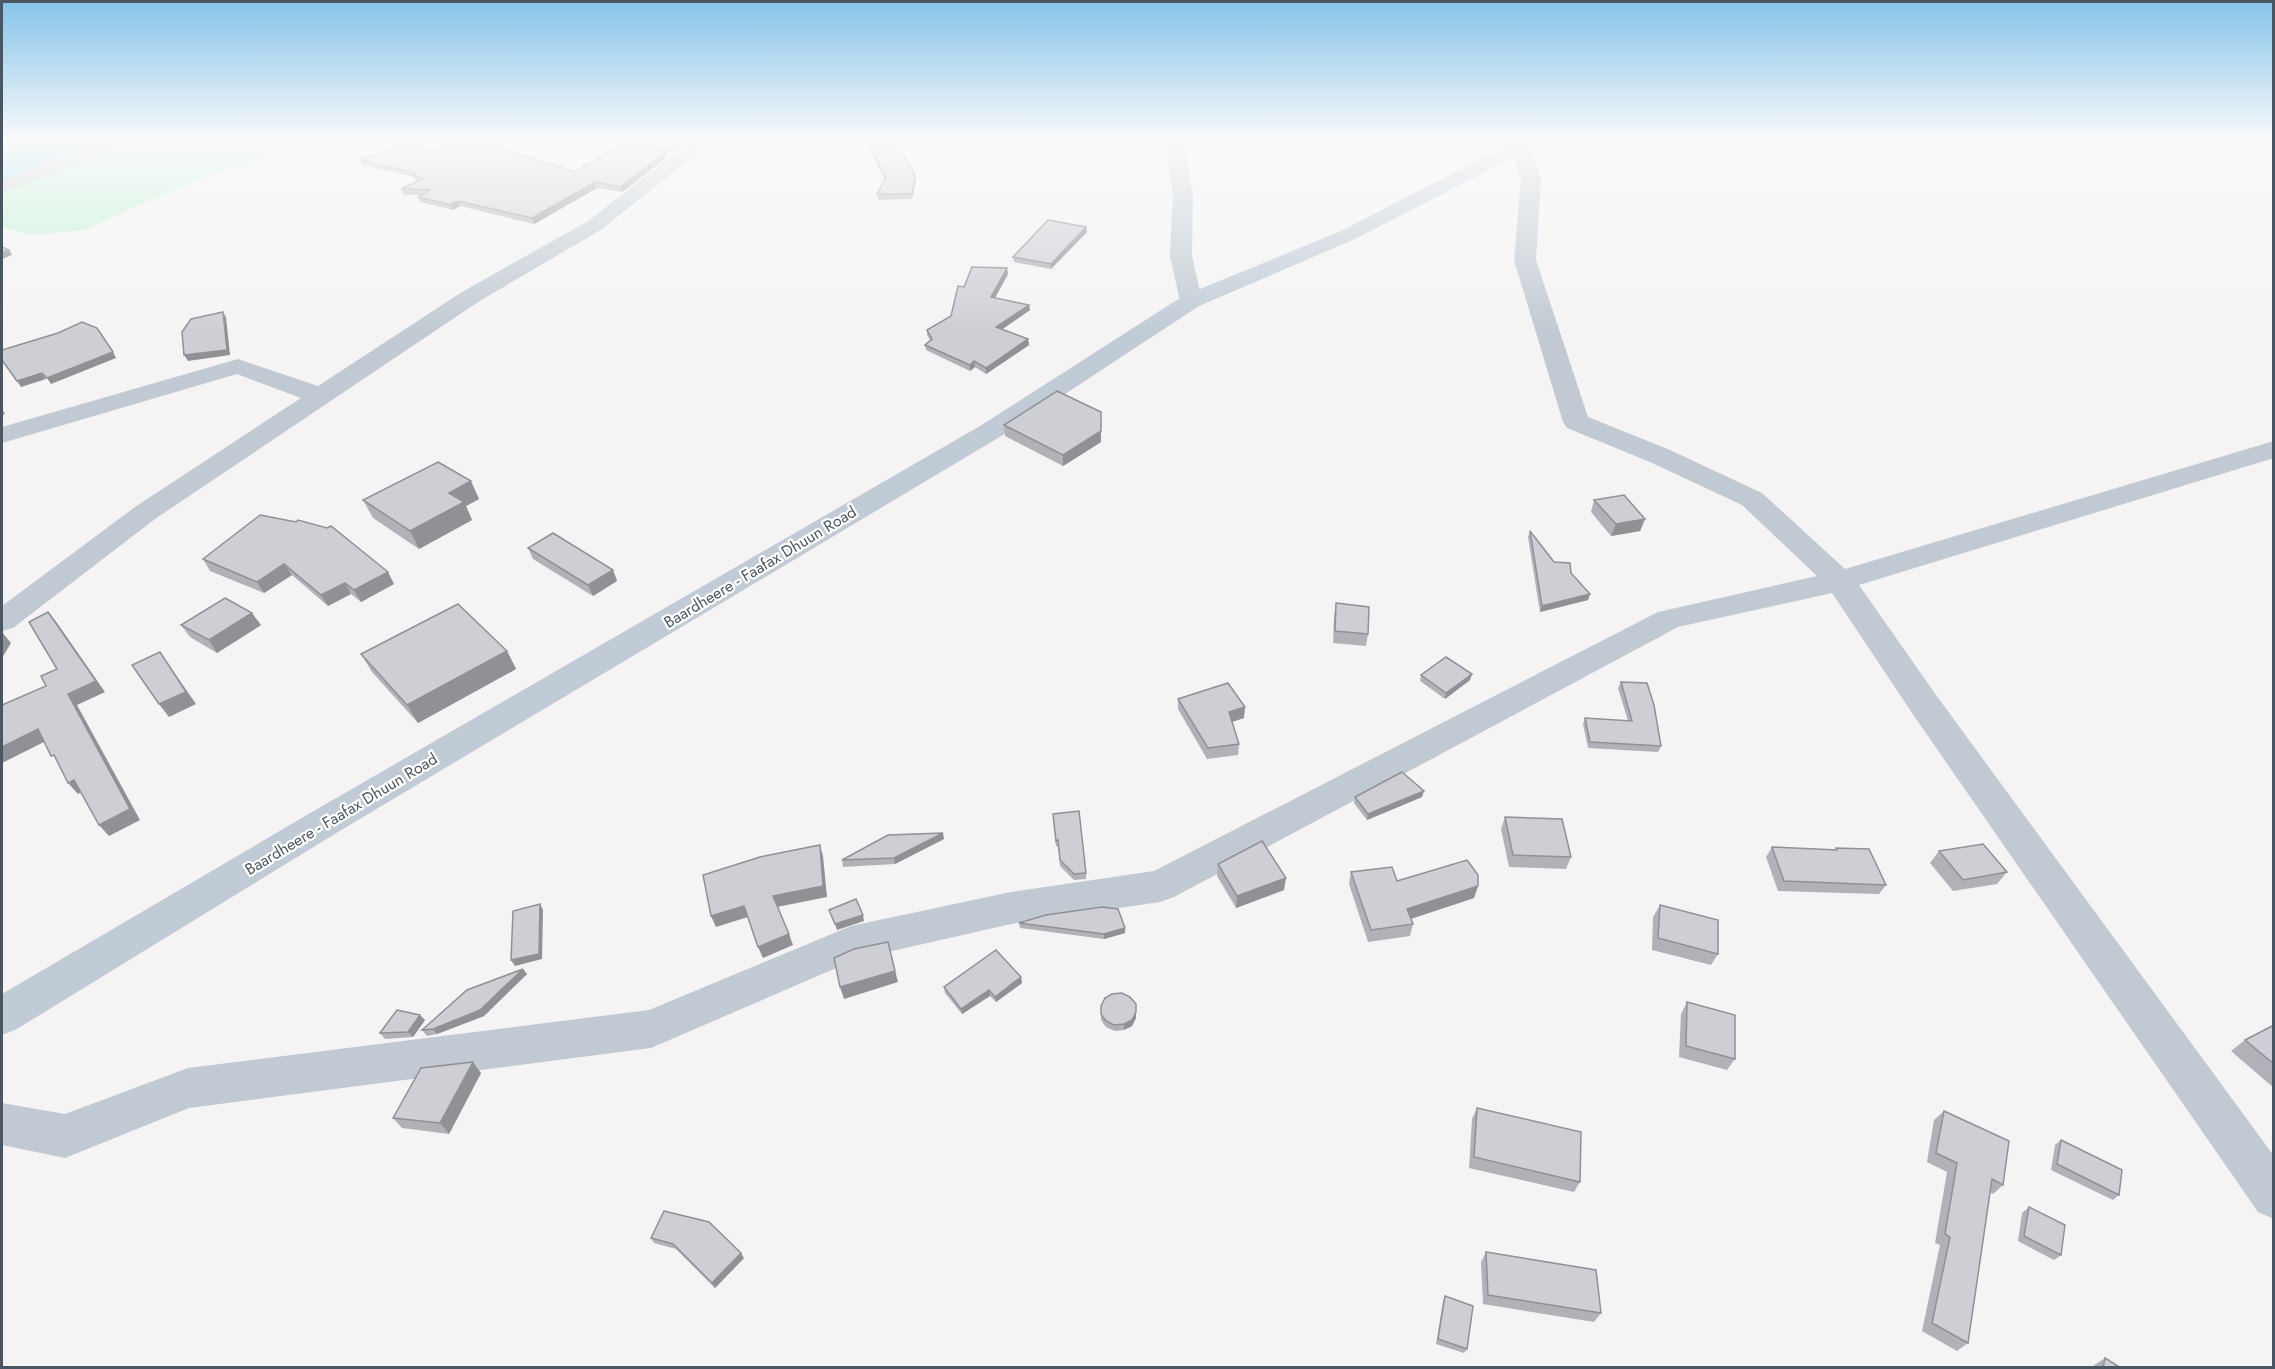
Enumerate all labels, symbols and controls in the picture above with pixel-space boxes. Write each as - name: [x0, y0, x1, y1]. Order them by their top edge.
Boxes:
- street label: Baardheere - Faafax Dhuun Road: [659, 500, 861, 634]
- street label: Baardheere - Faafax Dhuun Road: [240, 747, 442, 881]

